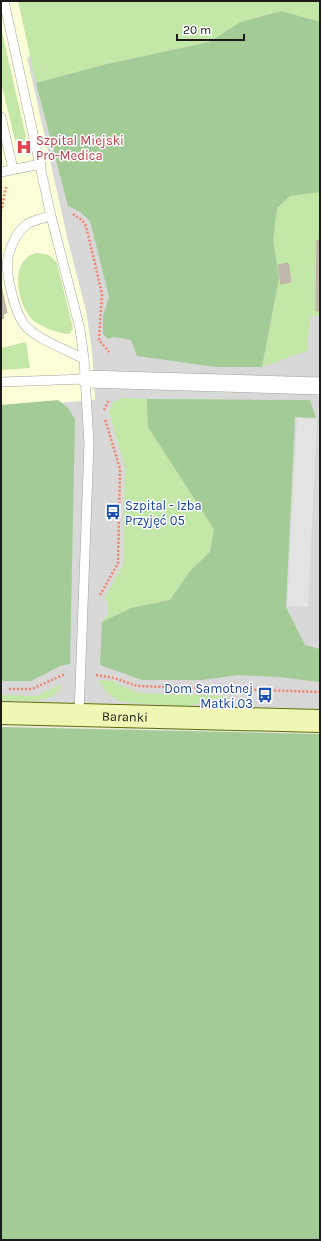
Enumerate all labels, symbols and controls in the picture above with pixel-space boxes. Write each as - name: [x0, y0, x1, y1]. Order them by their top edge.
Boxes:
- scale bar: [177, 16, 244, 42]
- text: 20 m: [183, 23, 211, 37]
- place label: Szpital Miejski Pro-Medica: [36, 133, 124, 163]
- hospital icon: Szpital Miejski Pro-Medica: [15, 138, 33, 156]
- place label: Szpital - Izba Przyjęć 05: [125, 498, 202, 528]
- bus stop icon: Szpital - Izba Przyjęć 05: [104, 503, 122, 521]
- place label: Dom Samotnej Matki 03: [164, 681, 253, 711]
- bus stop icon: Dom Samotnej Matki 03: [256, 686, 274, 704]
- street label: Baranki: [102, 709, 148, 725]

